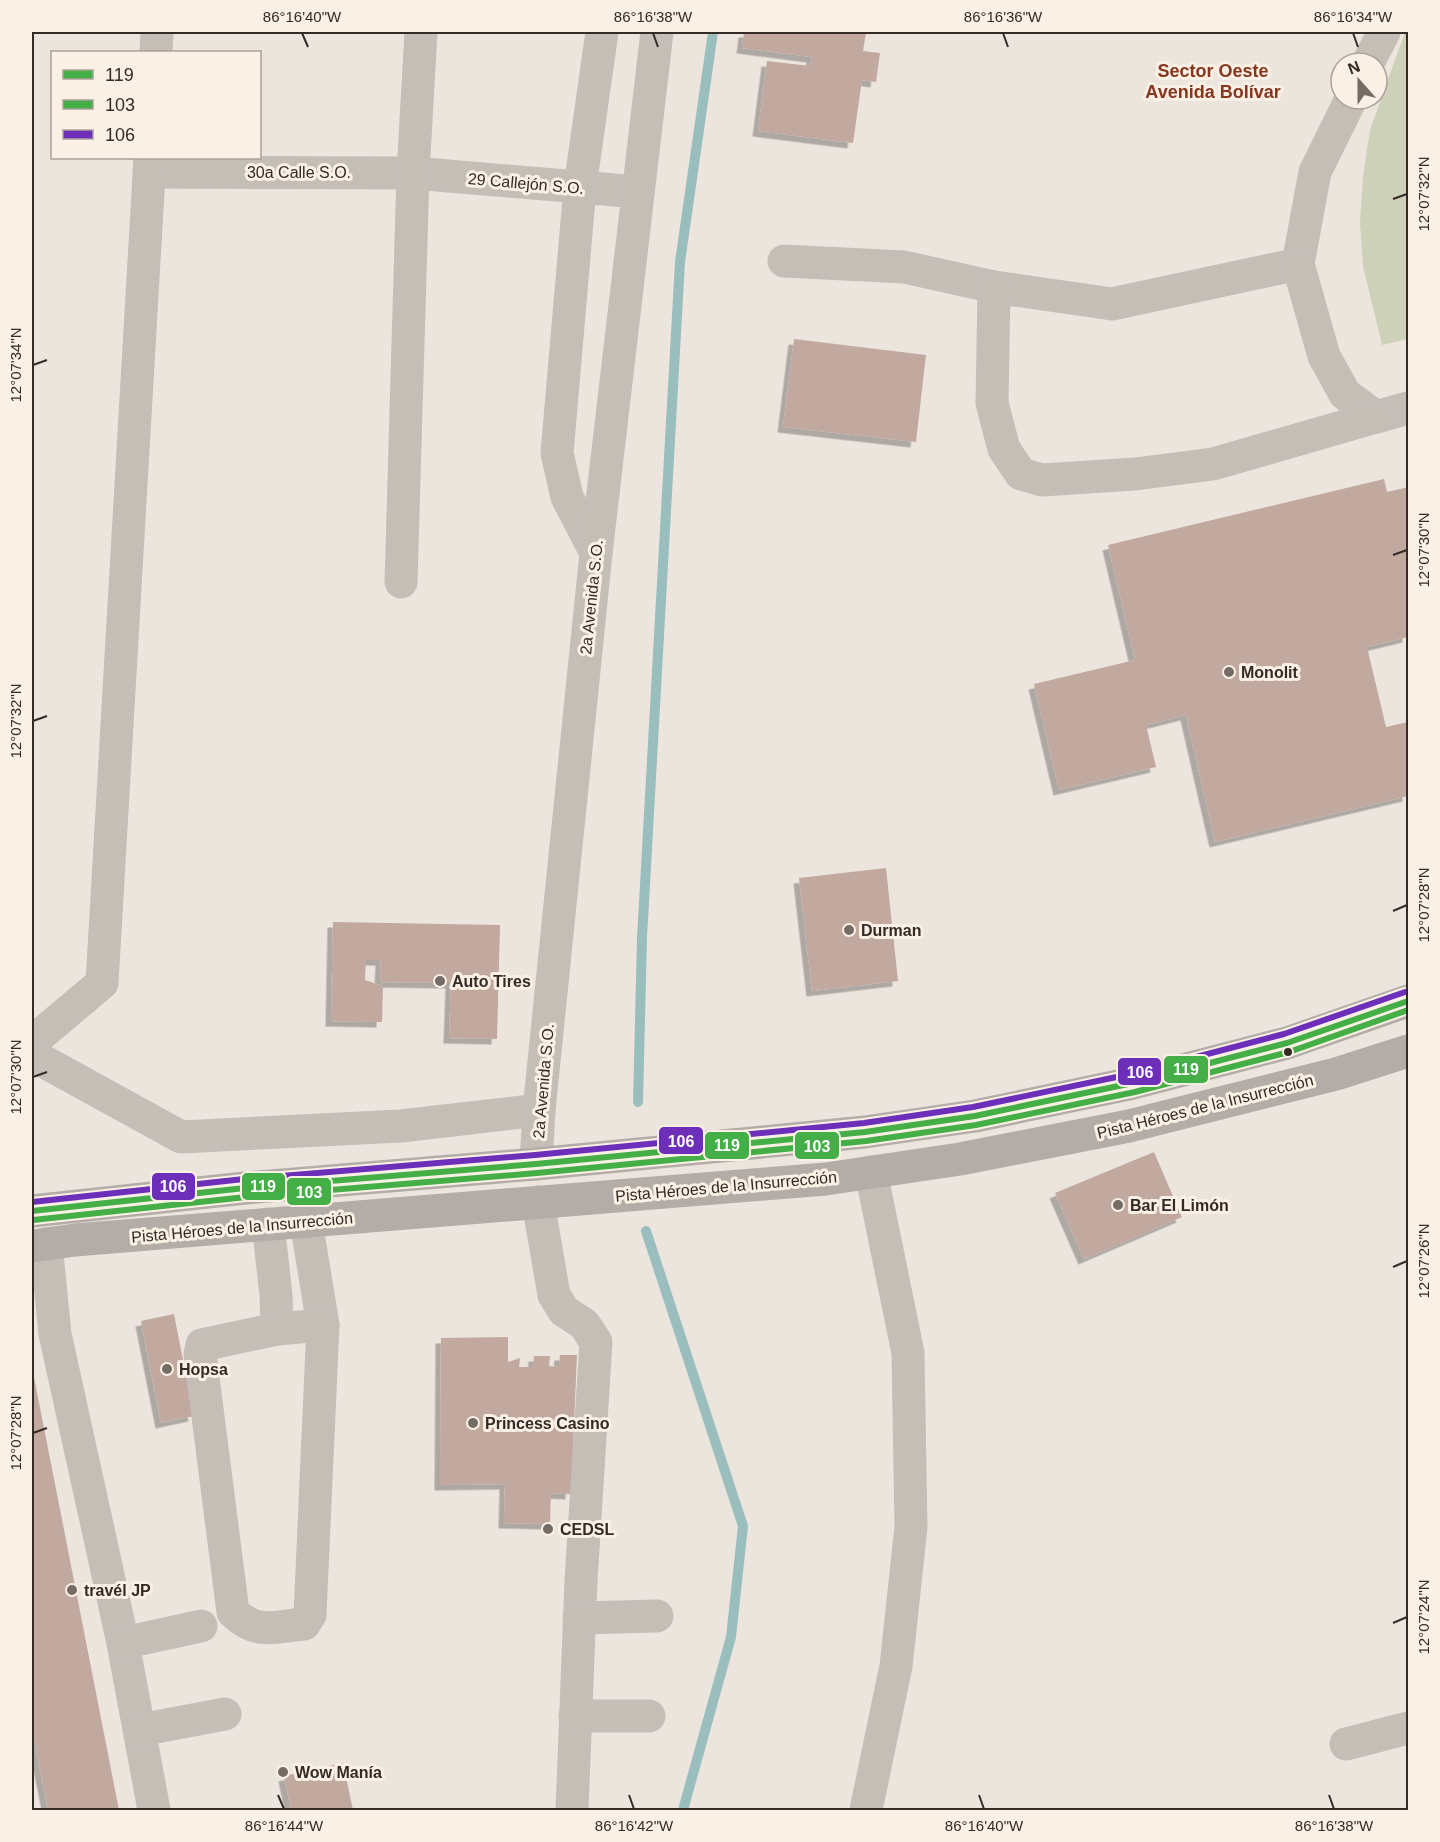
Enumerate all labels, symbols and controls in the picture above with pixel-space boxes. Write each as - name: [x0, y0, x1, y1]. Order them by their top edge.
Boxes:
- text: 86°16'40"W: [263, 8, 342, 25]
- text: 86°16'38"W: [614, 8, 693, 25]
- text: 86°16'36"W: [964, 8, 1043, 25]
- text: 86°16'34"W: [1314, 8, 1393, 25]
- legend: [51, 51, 261, 159]
- north arrow: [1329, 51, 1389, 111]
- text: N: [1345, 57, 1362, 77]
- district label: Sector Oeste Avenida Bolívar: [1145, 61, 1281, 102]
- text: 119: [105, 65, 134, 85]
- text: 103: [105, 95, 135, 115]
- text: 106: [105, 125, 135, 145]
- text: 12°07'32"N: [1415, 156, 1432, 232]
- street label: 30a Calle S.O.: [247, 164, 351, 181]
- street label: 29 Callejón S.O.: [467, 170, 585, 197]
- text: 12°07'34"N: [7, 327, 24, 403]
- text: 12°07'30"N: [1415, 512, 1432, 588]
- street label: 2a Avenida S.O.: [577, 539, 606, 655]
- place label: Monolit: [1241, 664, 1299, 681]
- marker: Monolit: [1222, 665, 1236, 679]
- text: 12°07'32"N: [7, 683, 24, 759]
- text: 12°07'28"N: [1415, 867, 1432, 943]
- place label: Durman: [861, 922, 921, 939]
- marker: Durman: [842, 923, 856, 937]
- place label: Auto Tires: [452, 973, 531, 990]
- marker: Auto Tires: [433, 974, 447, 988]
- street label: 2a Avenida S.O.: [530, 1023, 557, 1139]
- text: 12°07'30"N: [7, 1039, 24, 1115]
- unlabelled marker: [1282, 1046, 1294, 1058]
- line badge: 119: [1163, 1055, 1209, 1084]
- line badge: 106: [1117, 1057, 1162, 1086]
- text: 119: [1173, 1061, 1199, 1078]
- text: 106: [1127, 1064, 1153, 1081]
- street label: Pista Héroes de la Insurrección: [1095, 1071, 1315, 1142]
- line badge: 106: [658, 1126, 704, 1155]
- line badge: 119: [704, 1131, 750, 1160]
- line badge: 103: [794, 1131, 840, 1160]
- text: 106: [668, 1133, 694, 1150]
- text: 119: [714, 1137, 740, 1154]
- text: 103: [804, 1138, 830, 1155]
- street label: Pista Héroes de la Insurrección: [615, 1168, 838, 1205]
- line badge: 106: [151, 1172, 196, 1201]
- line badge: 119: [241, 1172, 286, 1201]
- line badge: 103: [286, 1177, 332, 1206]
- text: 106: [160, 1178, 186, 1195]
- text: 119: [250, 1178, 276, 1195]
- text: 103: [296, 1184, 322, 1201]
- place label: Bar El Limón: [1130, 1197, 1229, 1214]
- marker: Bar El Limón: [1111, 1198, 1125, 1212]
- street label: Pista Héroes de la Insurrección: [131, 1209, 354, 1246]
- text: 12°07'26"N: [1415, 1223, 1432, 1299]
- place label: Hopsa: [179, 1361, 228, 1378]
- marker: Hopsa: [160, 1362, 174, 1376]
- text: 12°07'28"N: [7, 1395, 24, 1471]
- place label: Princess Casino: [485, 1415, 610, 1432]
- marker: Princess Casino: [466, 1416, 480, 1430]
- place label: CEDSL: [560, 1521, 614, 1538]
- marker: CEDSL: [541, 1522, 555, 1536]
- text: 12°07'24"N: [1415, 1579, 1432, 1655]
- place label: travél JP: [84, 1582, 151, 1599]
- marker: travél JP: [65, 1583, 79, 1597]
- place label: Wow Manía: [295, 1764, 382, 1781]
- marker: Wow Manía: [276, 1765, 290, 1779]
- text: 86°16'44"W: [245, 1817, 324, 1834]
- text: 86°16'42"W: [595, 1817, 674, 1834]
- text: 86°16'40"W: [945, 1817, 1024, 1834]
- text: 86°16'38"W: [1295, 1817, 1374, 1834]

